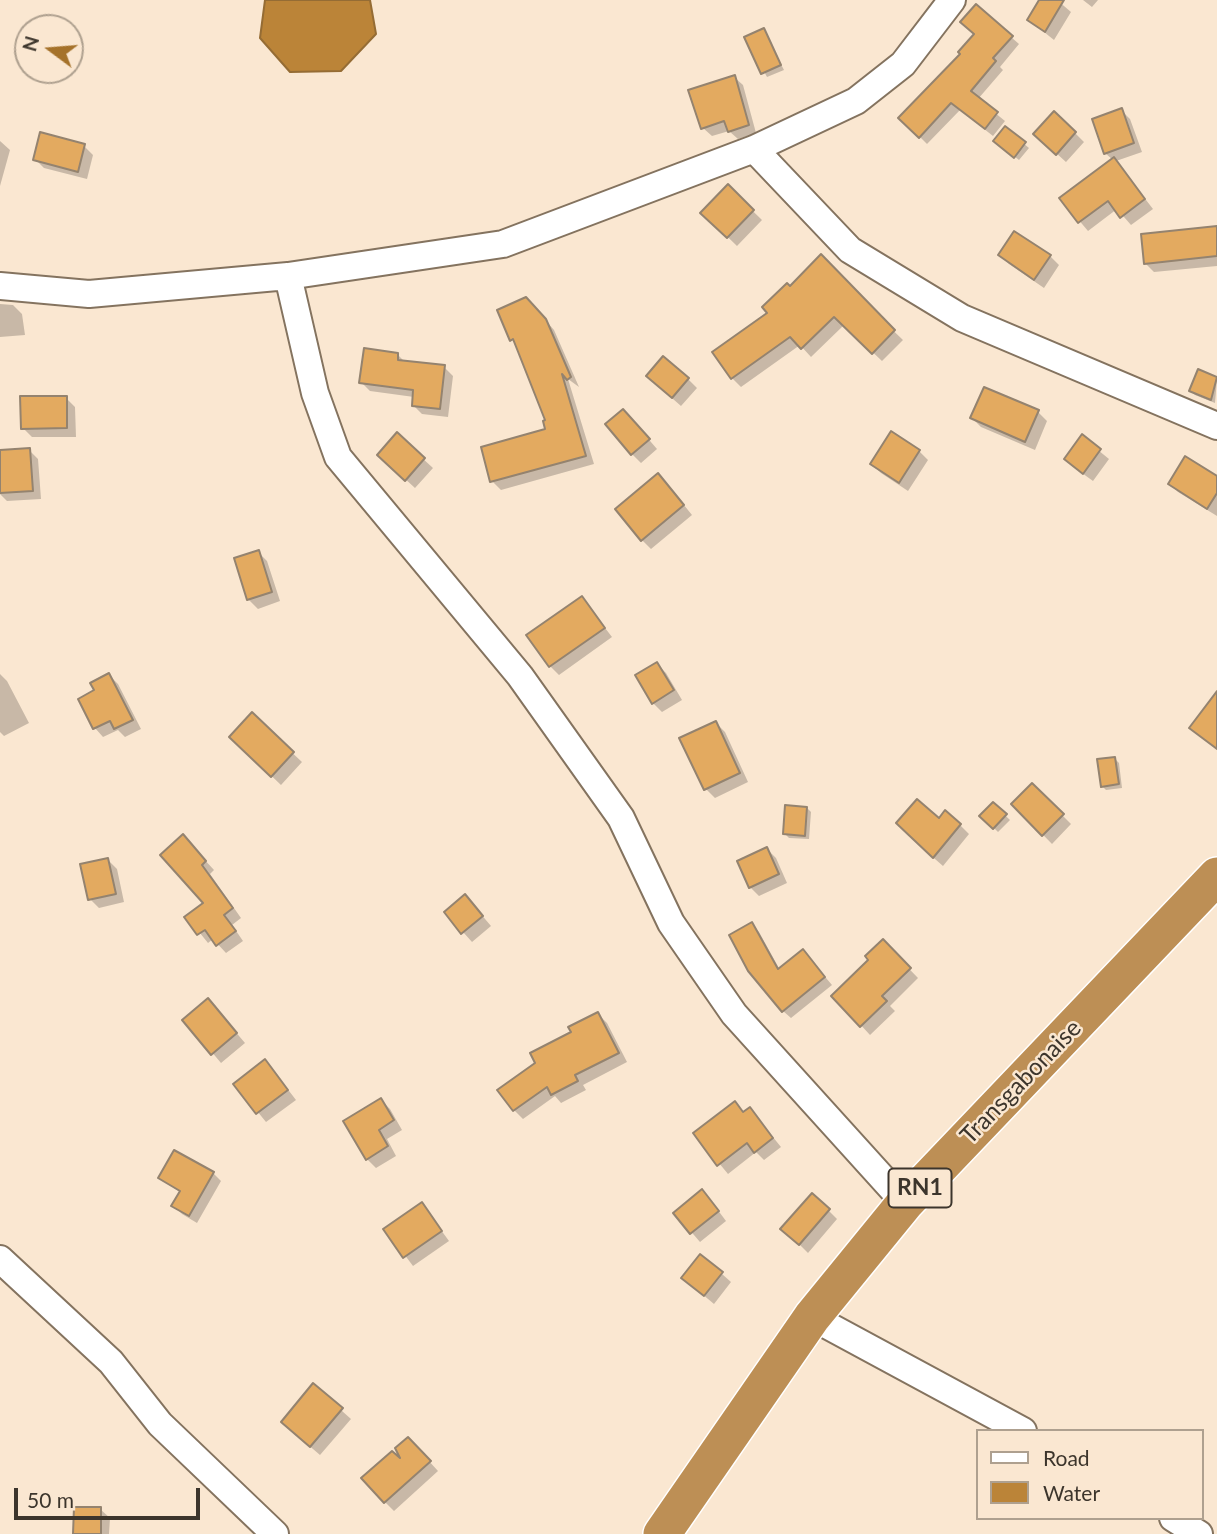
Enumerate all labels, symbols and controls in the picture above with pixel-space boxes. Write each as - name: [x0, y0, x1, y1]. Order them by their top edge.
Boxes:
- north arrow: [14, 14, 84, 84]
- text: N: [17, 33, 43, 54]
- street label: Transgabonaise: [955, 1014, 1087, 1150]
- road number: RN1: [888, 1168, 951, 1208]
- legend: [976, 1429, 1203, 1520]
- text: Road: [1043, 1445, 1090, 1470]
- scale bar: [18, 1474, 203, 1518]
- text: Water: [1043, 1480, 1100, 1505]
- text: 50 m: [27, 1487, 74, 1512]

